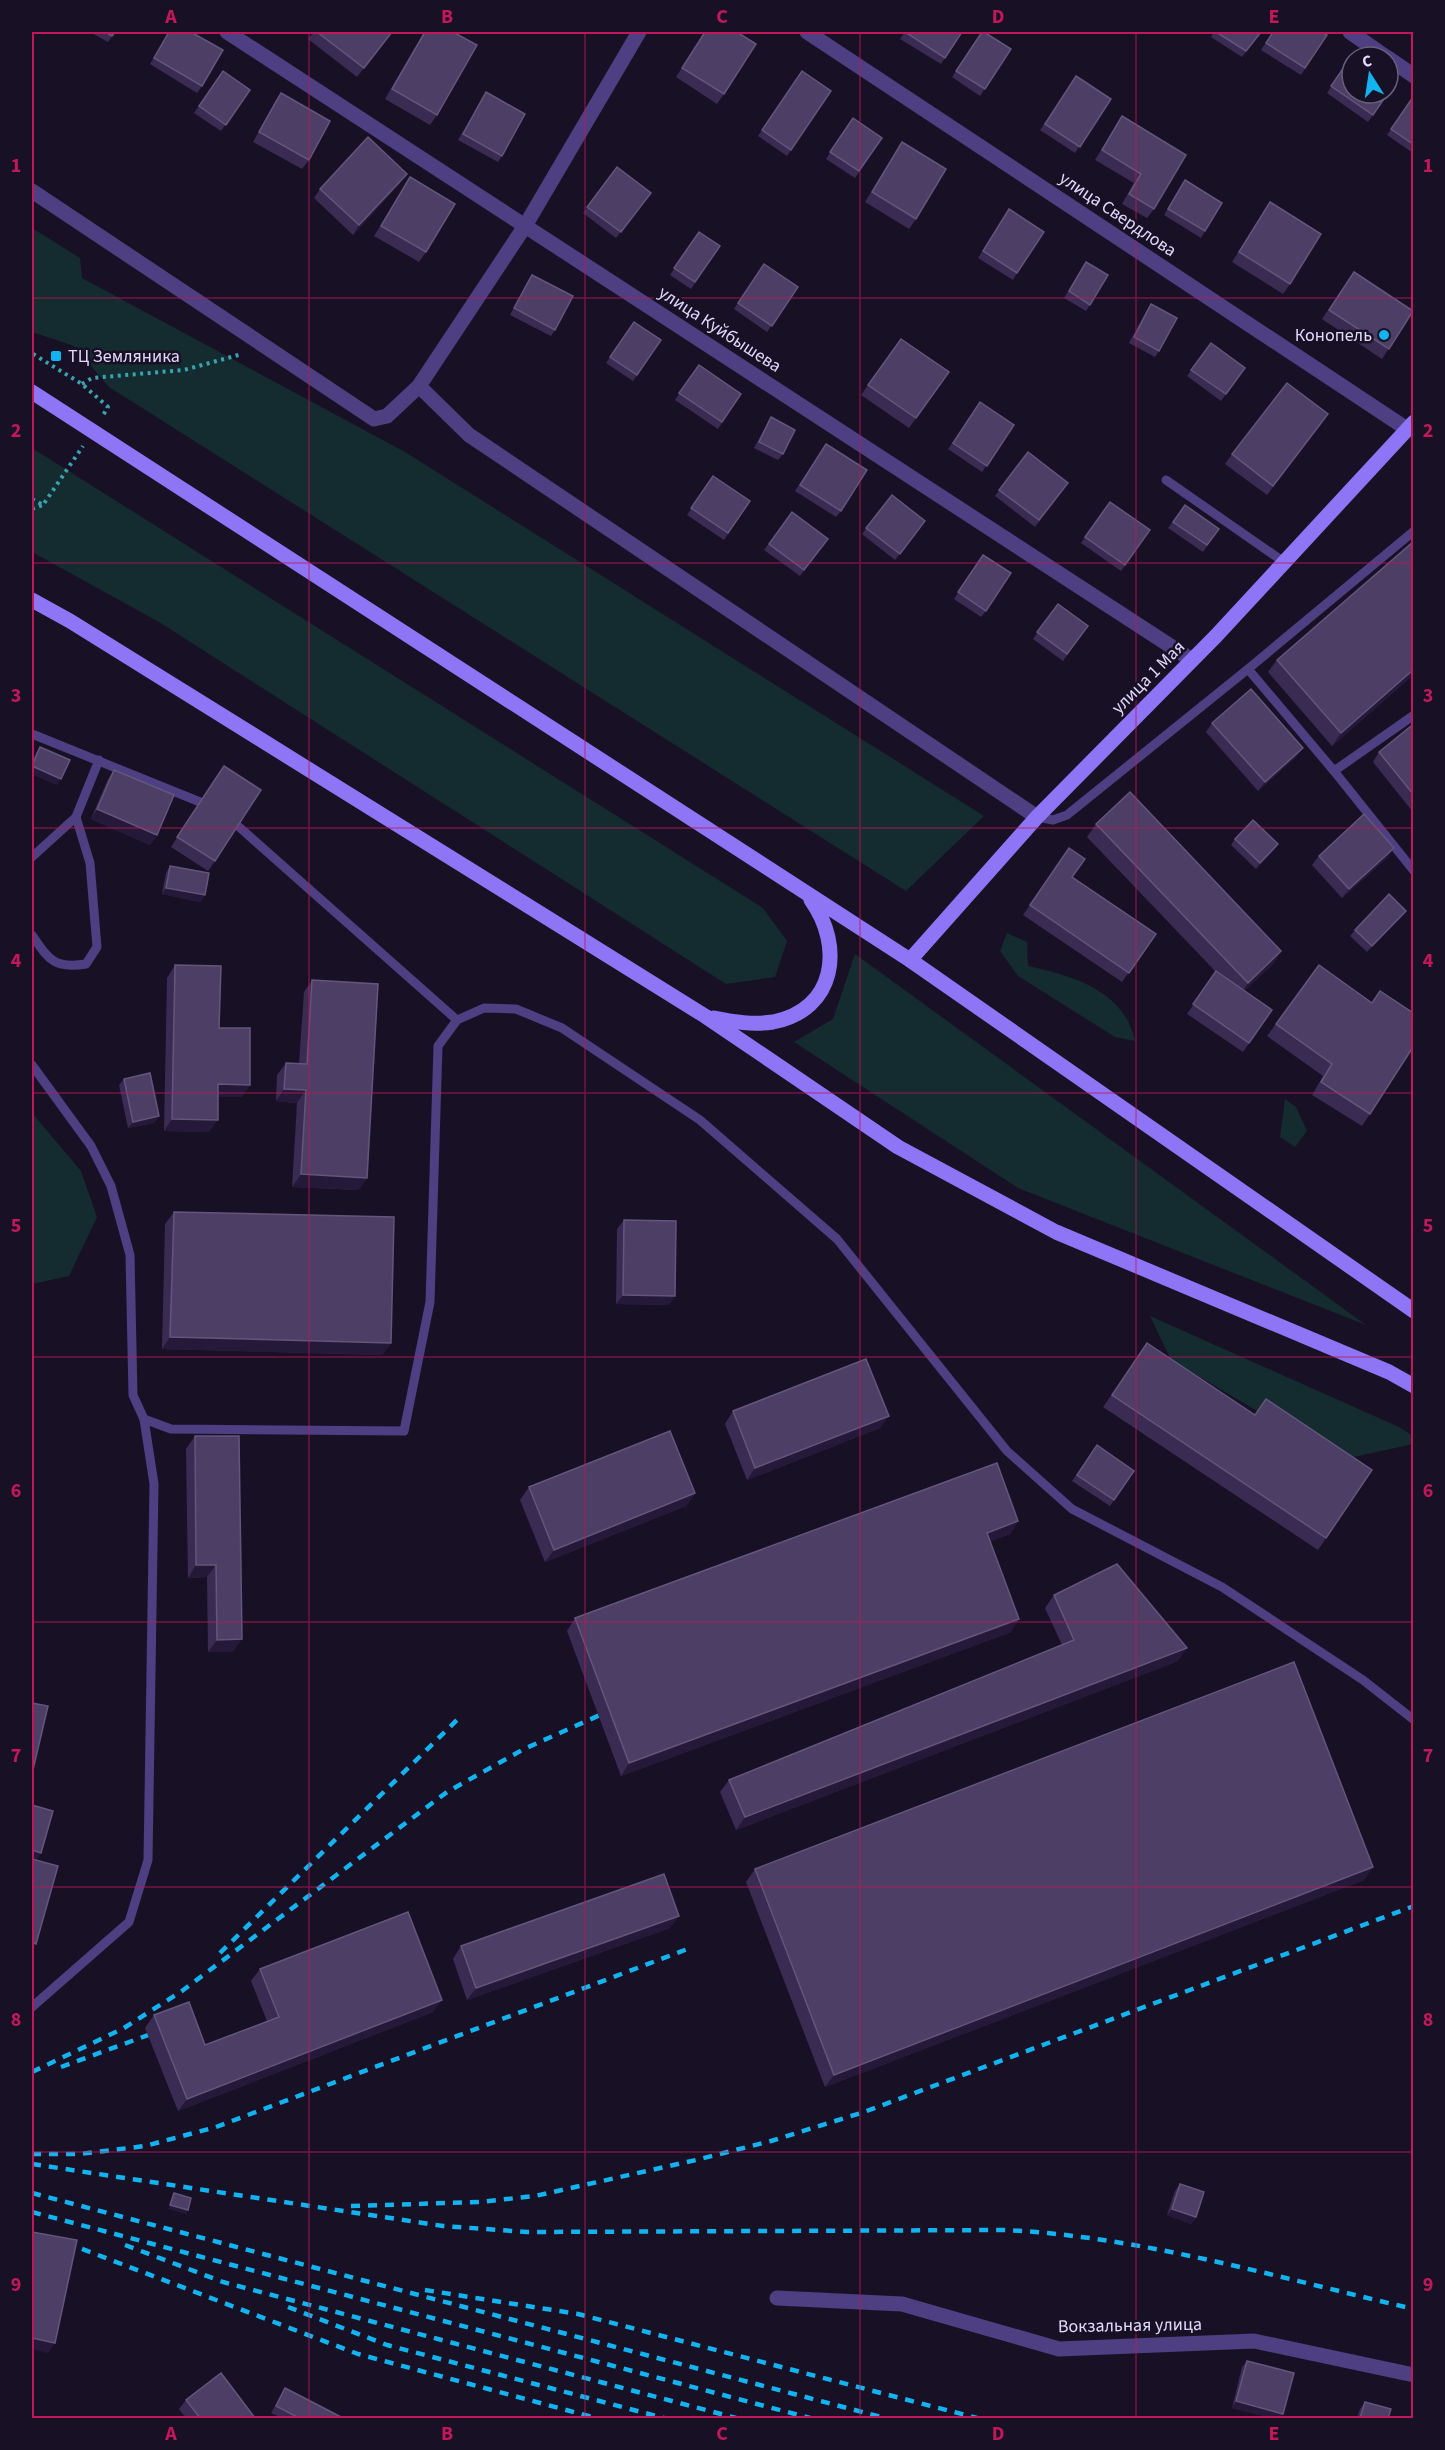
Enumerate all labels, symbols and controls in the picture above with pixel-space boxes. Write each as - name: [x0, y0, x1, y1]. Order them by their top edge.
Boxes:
- text: A: [164, 3, 177, 31]
- text: B: [441, 3, 453, 31]
- text: C: [716, 3, 728, 31]
- text: D: [992, 3, 1004, 31]
- text: E: [1269, 3, 1279, 31]
- north arrow: [1340, 45, 1400, 105]
- text: С: [1360, 50, 1374, 73]
- text: 1: [11, 152, 21, 180]
- text: 1: [1423, 152, 1433, 180]
- street label: улица Свердлова: [1054, 166, 1181, 263]
- street label: улица Куйбышева: [653, 280, 786, 379]
- place label: Конопель: [1295, 323, 1372, 348]
- marker: Конопель: [1377, 328, 1391, 342]
- place label: ТЦ Земляника: [68, 344, 180, 369]
- marker: ТЦ Земляника: [49, 349, 63, 363]
- text: 2: [11, 417, 21, 445]
- text: 2: [1423, 417, 1433, 445]
- street label: улица 1 Мая: [1106, 635, 1191, 720]
- text: 3: [11, 682, 21, 710]
- text: 3: [1423, 682, 1433, 710]
- text: 4: [11, 947, 22, 975]
- text: 4: [1423, 947, 1434, 975]
- text: 5: [11, 1212, 21, 1240]
- text: 5: [1423, 1212, 1433, 1240]
- text: 6: [11, 1477, 21, 1505]
- text: 6: [1423, 1477, 1433, 1505]
- text: 7: [11, 1742, 21, 1770]
- text: 7: [1423, 1742, 1433, 1770]
- text: 8: [11, 2006, 21, 2034]
- text: 8: [1423, 2006, 1433, 2034]
- text: 9: [11, 2271, 21, 2299]
- text: 9: [1423, 2271, 1433, 2299]
- street label: Вокзальная улица: [1058, 2312, 1202, 2339]
- text: A: [164, 2420, 177, 2448]
- text: B: [441, 2420, 453, 2448]
- text: C: [716, 2420, 728, 2448]
- text: D: [992, 2420, 1004, 2448]
- text: E: [1269, 2420, 1279, 2448]

